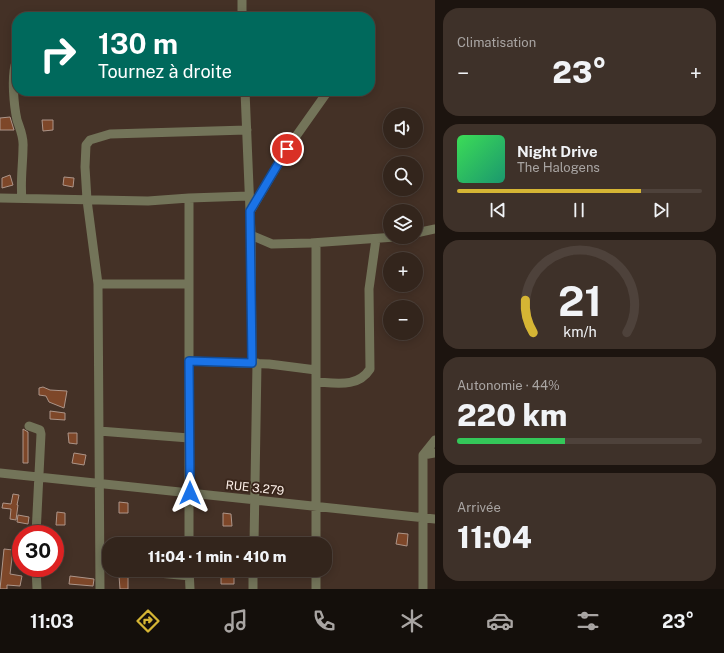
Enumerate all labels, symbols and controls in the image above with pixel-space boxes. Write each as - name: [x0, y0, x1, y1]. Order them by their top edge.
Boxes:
- text: 130 m: [98, 27, 178, 60]
- icon: right: [32, 28, 84, 80]
- text: Climatisation: [457, 35, 536, 50]
- text: 23°: [552, 54, 607, 90]
- text: −: [457, 60, 469, 86]
- text: +: [690, 60, 702, 86]
- text: Tournez à droite: [98, 61, 232, 82]
- map controls: [383, 108, 423, 340]
- button: sound: [383, 108, 423, 148]
- pin: [270, 132, 304, 166]
- icon: arrive: [276, 138, 298, 160]
- text: Night Drive: [517, 143, 598, 160]
- button: search: [383, 156, 423, 196]
- text: The Halogens: [517, 160, 600, 175]
- icon: previous: [487, 199, 509, 221]
- icon: pause: [568, 199, 590, 221]
- icon: next: [650, 199, 672, 221]
- button: layers: [383, 204, 423, 244]
- button: +: [383, 252, 423, 292]
- text: 21: [557, 275, 602, 324]
- button: −: [383, 300, 423, 340]
- text: km/h: [563, 322, 596, 339]
- text: Autonomie · 44%: [457, 378, 560, 393]
- text: 220 km: [457, 397, 567, 433]
- position arrow: [169, 472, 211, 514]
- street label: RUE 3.279: [225, 478, 285, 498]
- text: Arrivée: [457, 500, 501, 515]
- text: 11:04: [457, 519, 532, 555]
- speed limit sign: 30: [12, 525, 64, 577]
- text: 11:04 · 1 min · 410 m: [148, 548, 286, 565]
- icon: directions: [134, 607, 162, 635]
- icon: music: [222, 607, 250, 635]
- icon: phone: [310, 607, 338, 635]
- icon: climate: [398, 607, 426, 635]
- icon: car: [486, 607, 514, 635]
- icon: filters: [574, 607, 602, 635]
- text: 11:03: [30, 611, 74, 632]
- text: 23°: [662, 611, 694, 632]

